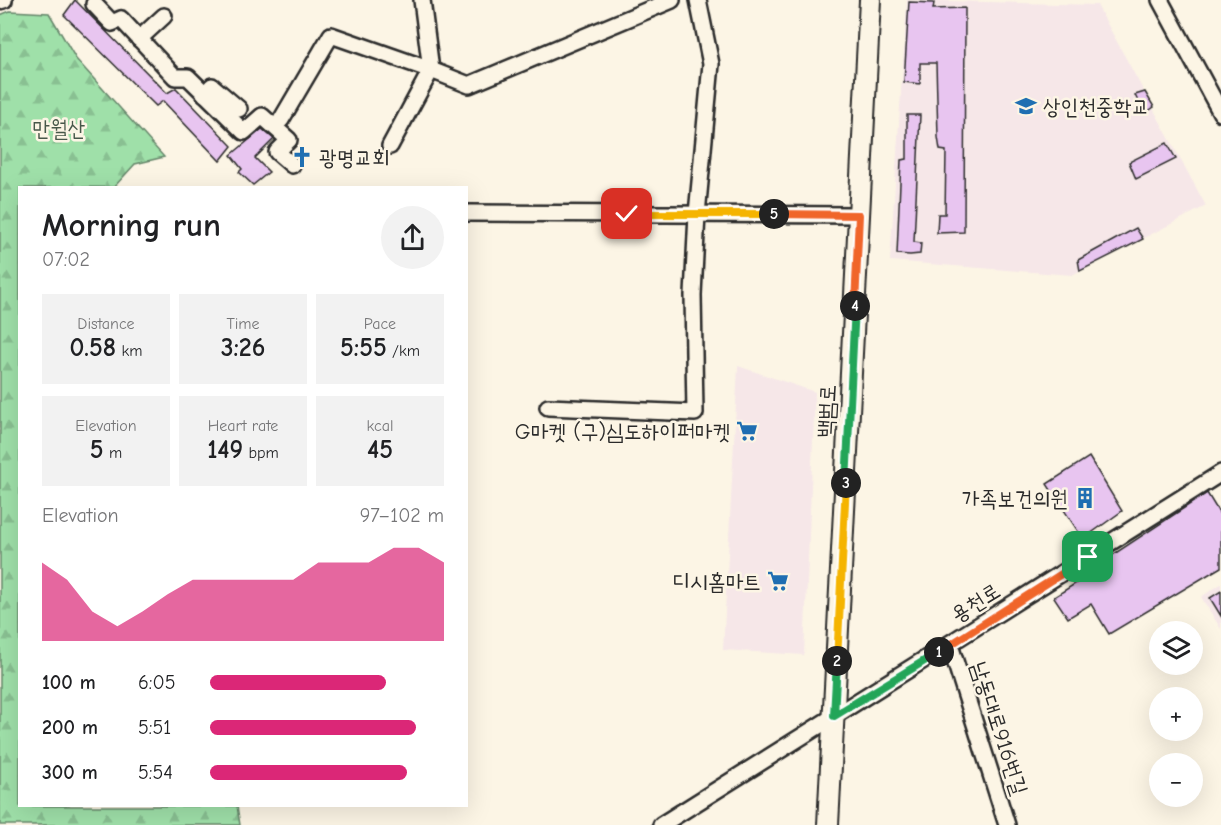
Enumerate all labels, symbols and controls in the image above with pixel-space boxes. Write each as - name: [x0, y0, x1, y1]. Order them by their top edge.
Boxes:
- school or university icon: 상인천중학교: [1014, 94, 1038, 118]
- place label: 상인천중학교: [1043, 94, 1149, 120]
- park label: 만월산: [32, 116, 86, 142]
- church icon: 광명교회: [290, 145, 314, 169]
- place label: 광명교회: [319, 145, 390, 171]
- pin: [601, 188, 652, 239]
- icon: check: [610, 197, 643, 230]
- pin: 5: [759, 199, 789, 229]
- text: 5: [770, 205, 778, 223]
- text: Morning run: [42, 206, 221, 244]
- button: share: [381, 206, 444, 269]
- text: 07:02: [42, 248, 90, 271]
- pin: 4: [840, 291, 870, 321]
- text: 4: [851, 297, 859, 315]
- text: Distance: [77, 315, 135, 333]
- text: Time: [226, 315, 260, 333]
- text: Pace: [364, 315, 396, 333]
- text: 0.58: [69, 333, 116, 363]
- text: 3:26: [221, 333, 265, 363]
- text: 5:55: [340, 333, 387, 363]
- text: km: [116, 342, 143, 360]
- text: /km: [387, 342, 420, 360]
- street label: 백범로: [813, 384, 841, 438]
- text: Elevation: [75, 417, 137, 435]
- text: Heart rate: [208, 417, 278, 435]
- text: kcal: [367, 417, 393, 435]
- place label: G마켓 (구)심도하이퍼마켓: [515, 419, 730, 445]
- supermarket icon: G마켓 (구)심도하이퍼마켓: [735, 419, 759, 443]
- text: 5: [90, 435, 104, 465]
- text: 149: [207, 435, 243, 465]
- text: 45: [367, 435, 393, 465]
- text: m: [104, 444, 122, 462]
- text: bpm: [243, 444, 279, 462]
- pin: 3: [831, 468, 861, 498]
- text: 3: [842, 474, 850, 492]
- place label: 가족보건의원: [962, 486, 1068, 512]
- building icon: 가족보건의원: [1073, 486, 1097, 510]
- text: Elevation: [42, 504, 119, 527]
- text: 97–102 m: [360, 504, 444, 527]
- pin: [1062, 531, 1113, 582]
- icon: arrive: [1071, 540, 1104, 573]
- place label: 디시홈마트: [672, 569, 761, 595]
- supermarket icon: 디시홈마트: [766, 569, 790, 593]
- street label: 용천로: [946, 578, 1005, 628]
- map controls: [1149, 621, 1203, 807]
- button: layers: [1149, 621, 1203, 675]
- pin: 1: [924, 637, 954, 667]
- text: 1: [936, 643, 942, 661]
- pin: 2: [822, 646, 852, 676]
- text: 2: [833, 652, 841, 670]
- street label: 남동대로916번길: [965, 658, 1033, 798]
- text: 100 m: [42, 671, 96, 694]
- text: 6:05: [138, 671, 175, 694]
- button: +: [1149, 687, 1203, 741]
- text: 200 m: [42, 716, 98, 739]
- text: 5:51: [138, 716, 171, 739]
- button: −: [1149, 753, 1203, 807]
- text: 300 m: [42, 761, 98, 784]
- text: 5:54: [138, 761, 173, 784]

